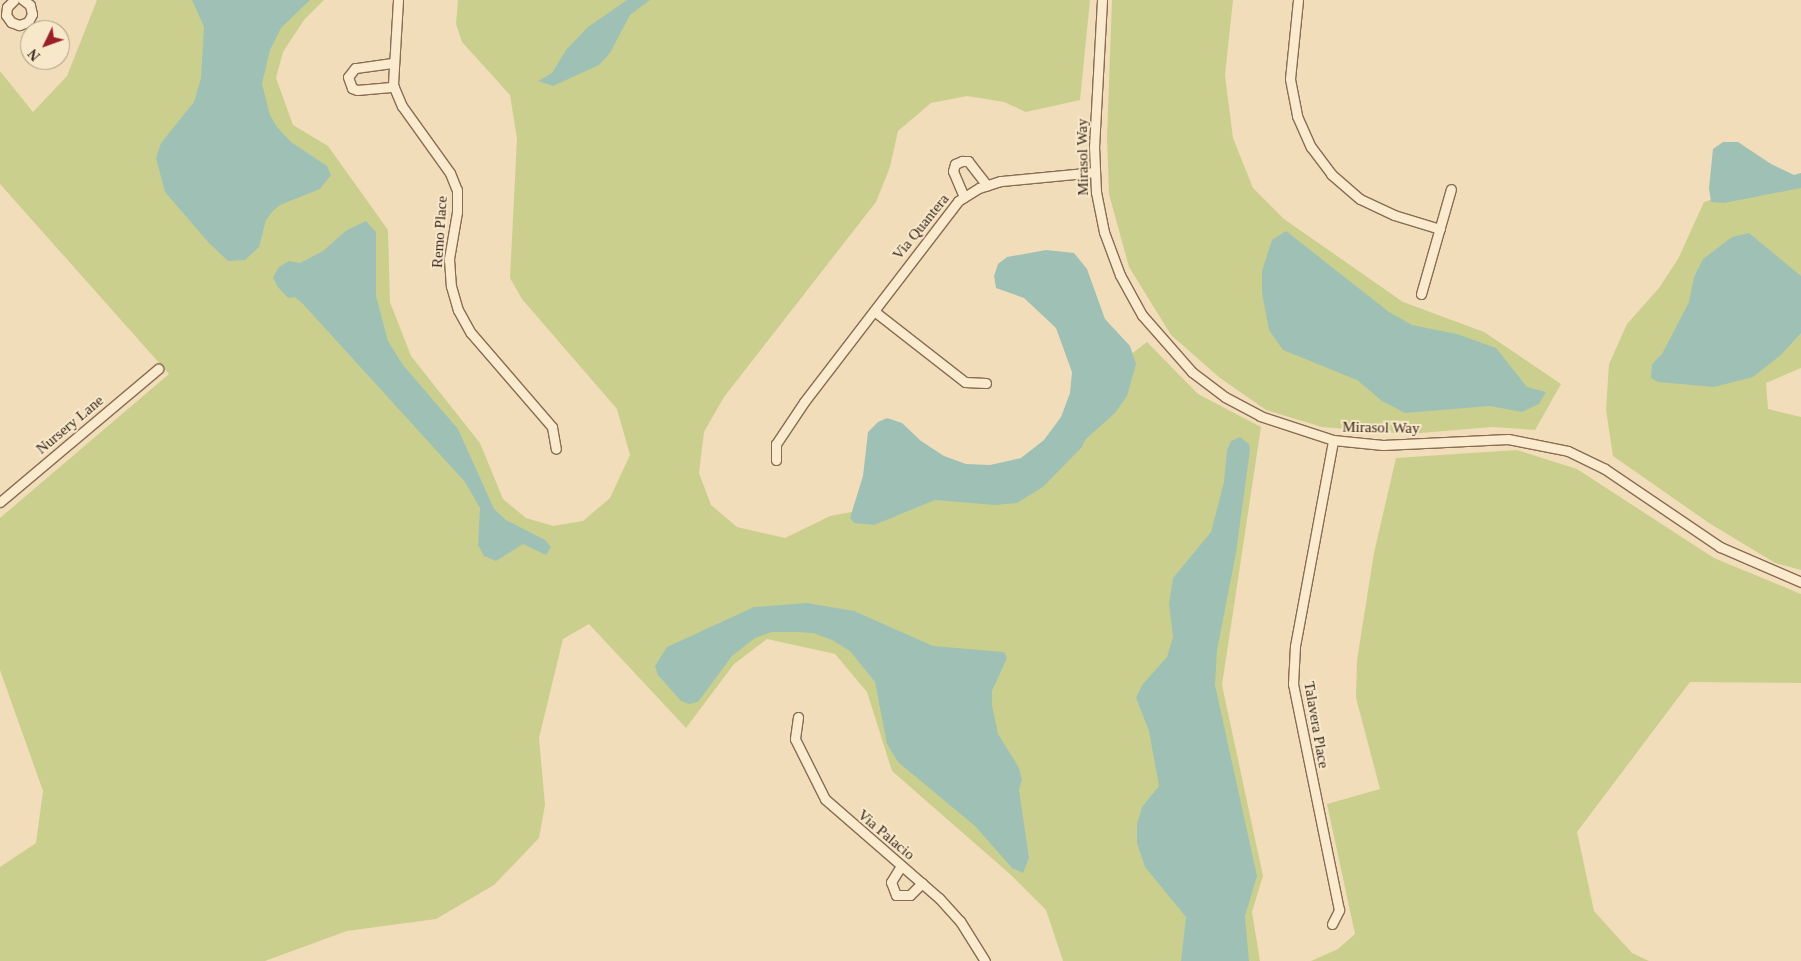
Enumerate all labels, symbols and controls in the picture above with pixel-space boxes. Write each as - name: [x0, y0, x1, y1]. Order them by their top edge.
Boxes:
- north arrow: [20, 20, 70, 70]
- text: N: [25, 46, 43, 63]
- street label: Mirasol Way: [1073, 118, 1093, 196]
- street label: Via Quantera: [889, 190, 953, 264]
- street label: Remo Place: [429, 195, 451, 269]
- street label: Nursery Lane: [33, 392, 107, 458]
- street label: Mirasol Way: [1342, 418, 1420, 438]
- street label: Talavera Place: [1300, 680, 1332, 770]
- street label: Via Palacio: [854, 806, 918, 864]

